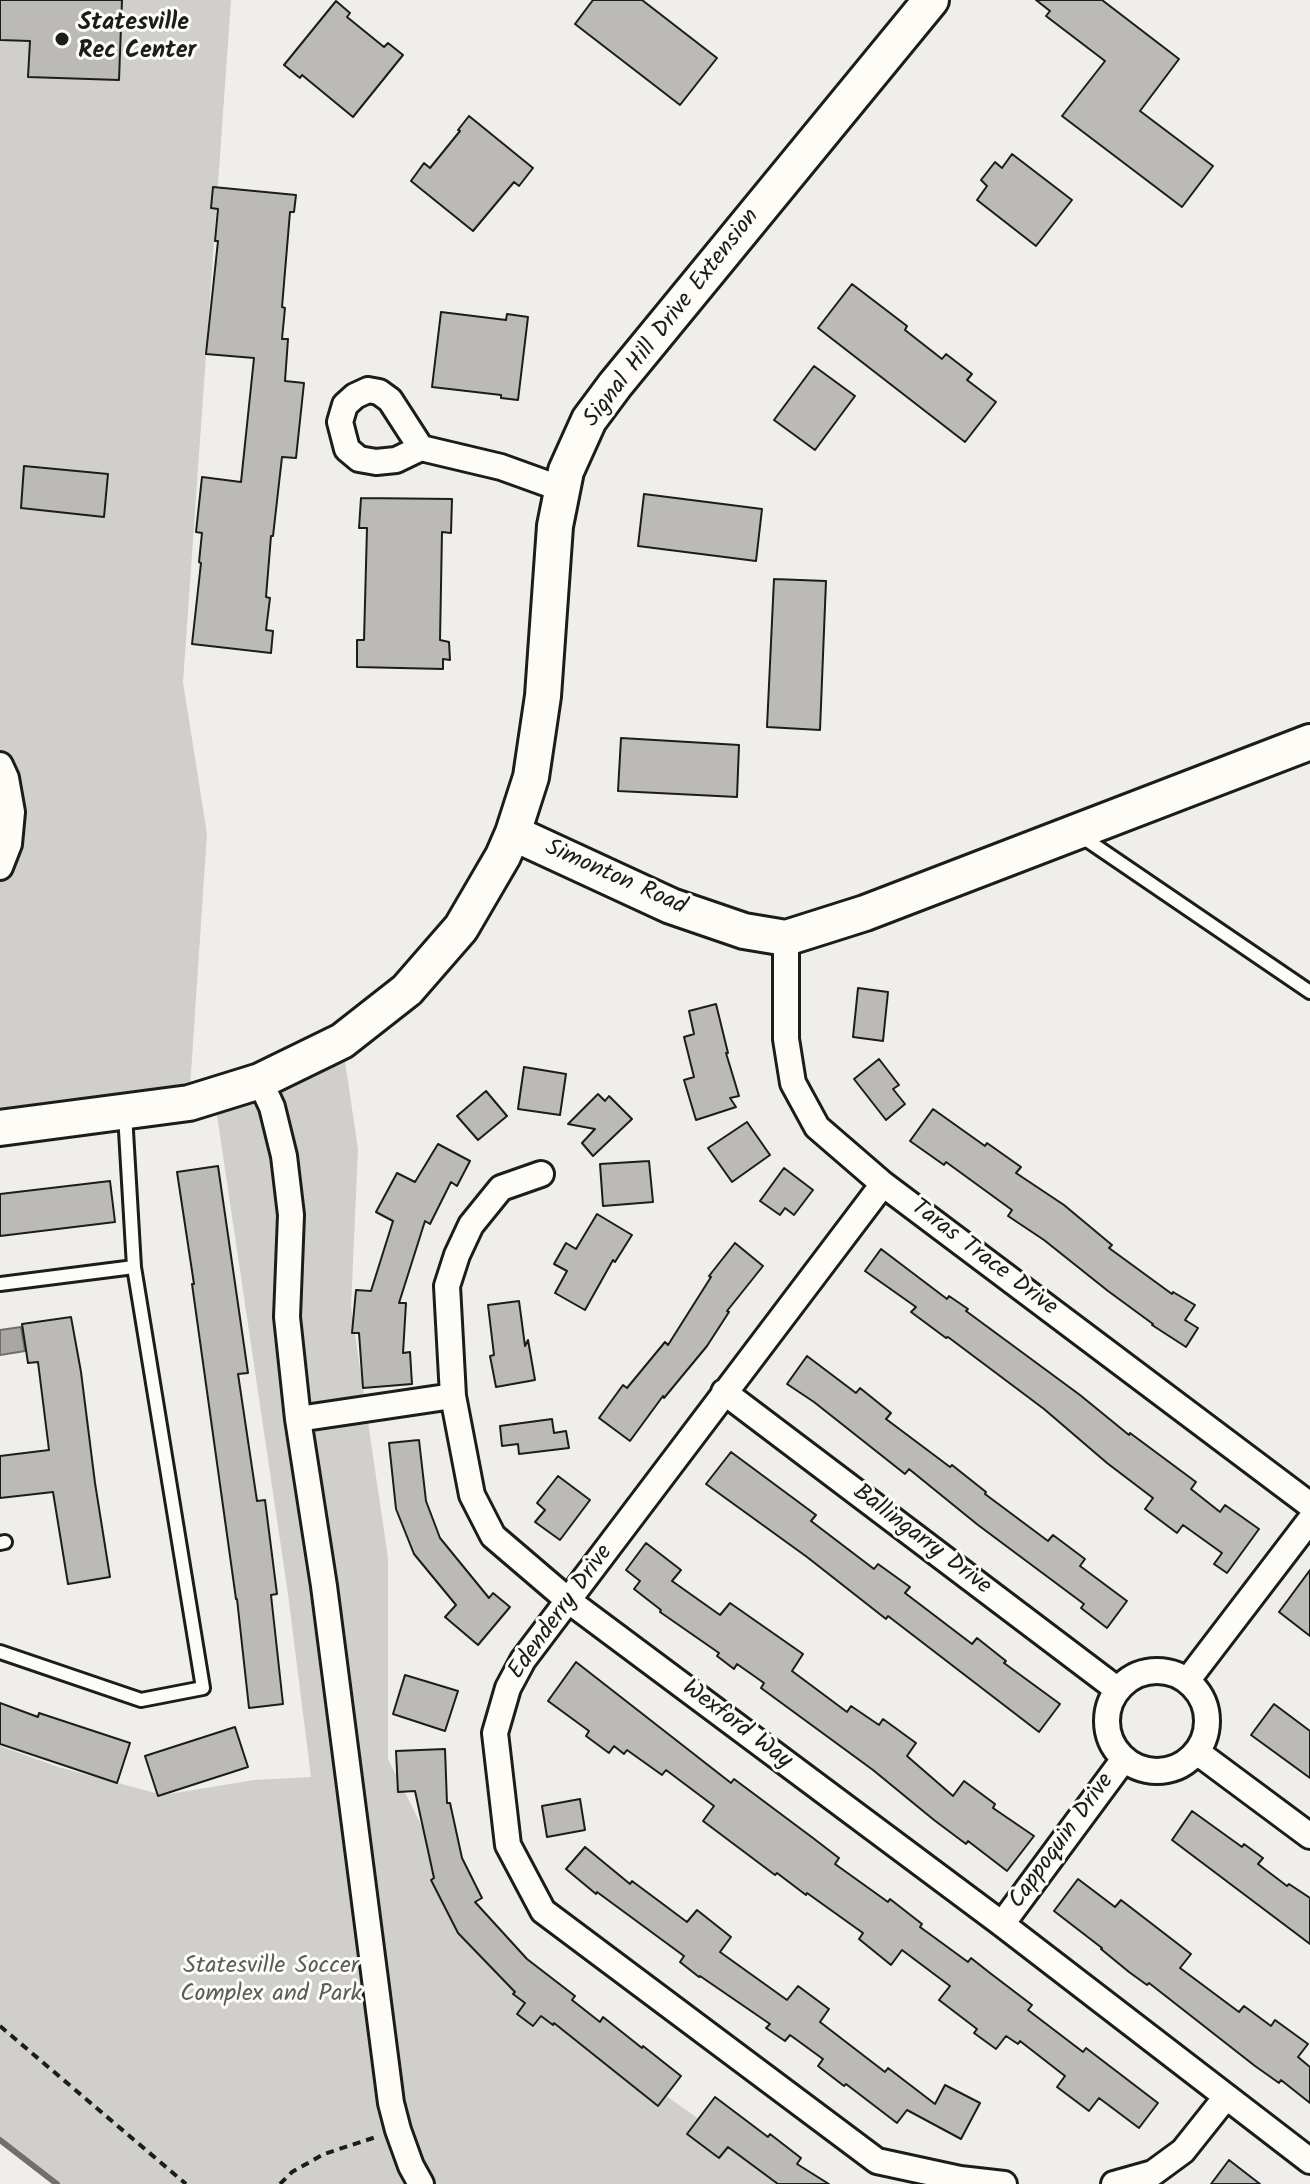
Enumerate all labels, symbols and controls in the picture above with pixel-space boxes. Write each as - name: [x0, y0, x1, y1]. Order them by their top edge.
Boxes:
- place label: Statesville Rec Center: [78, 11, 196, 67]
- marker: Statesville Rec Center: [53, 30, 71, 48]
- street label: Signal Hill Drive Extension: [579, 204, 767, 434]
- street label: Simonton Road: [540, 835, 690, 923]
- street label: Taras Trace Drive: [904, 1194, 1062, 1324]
- street label: Ballingarry Drive: [846, 1479, 996, 1603]
- street label: Edenderry Drive: [504, 1540, 620, 1686]
- street label: Wexford Way: [675, 1675, 797, 1777]
- street label: Cappoquin Drive: [1004, 1769, 1122, 1915]
- park label: Statesville Soccer Complex and Park: [180, 1954, 362, 2010]

